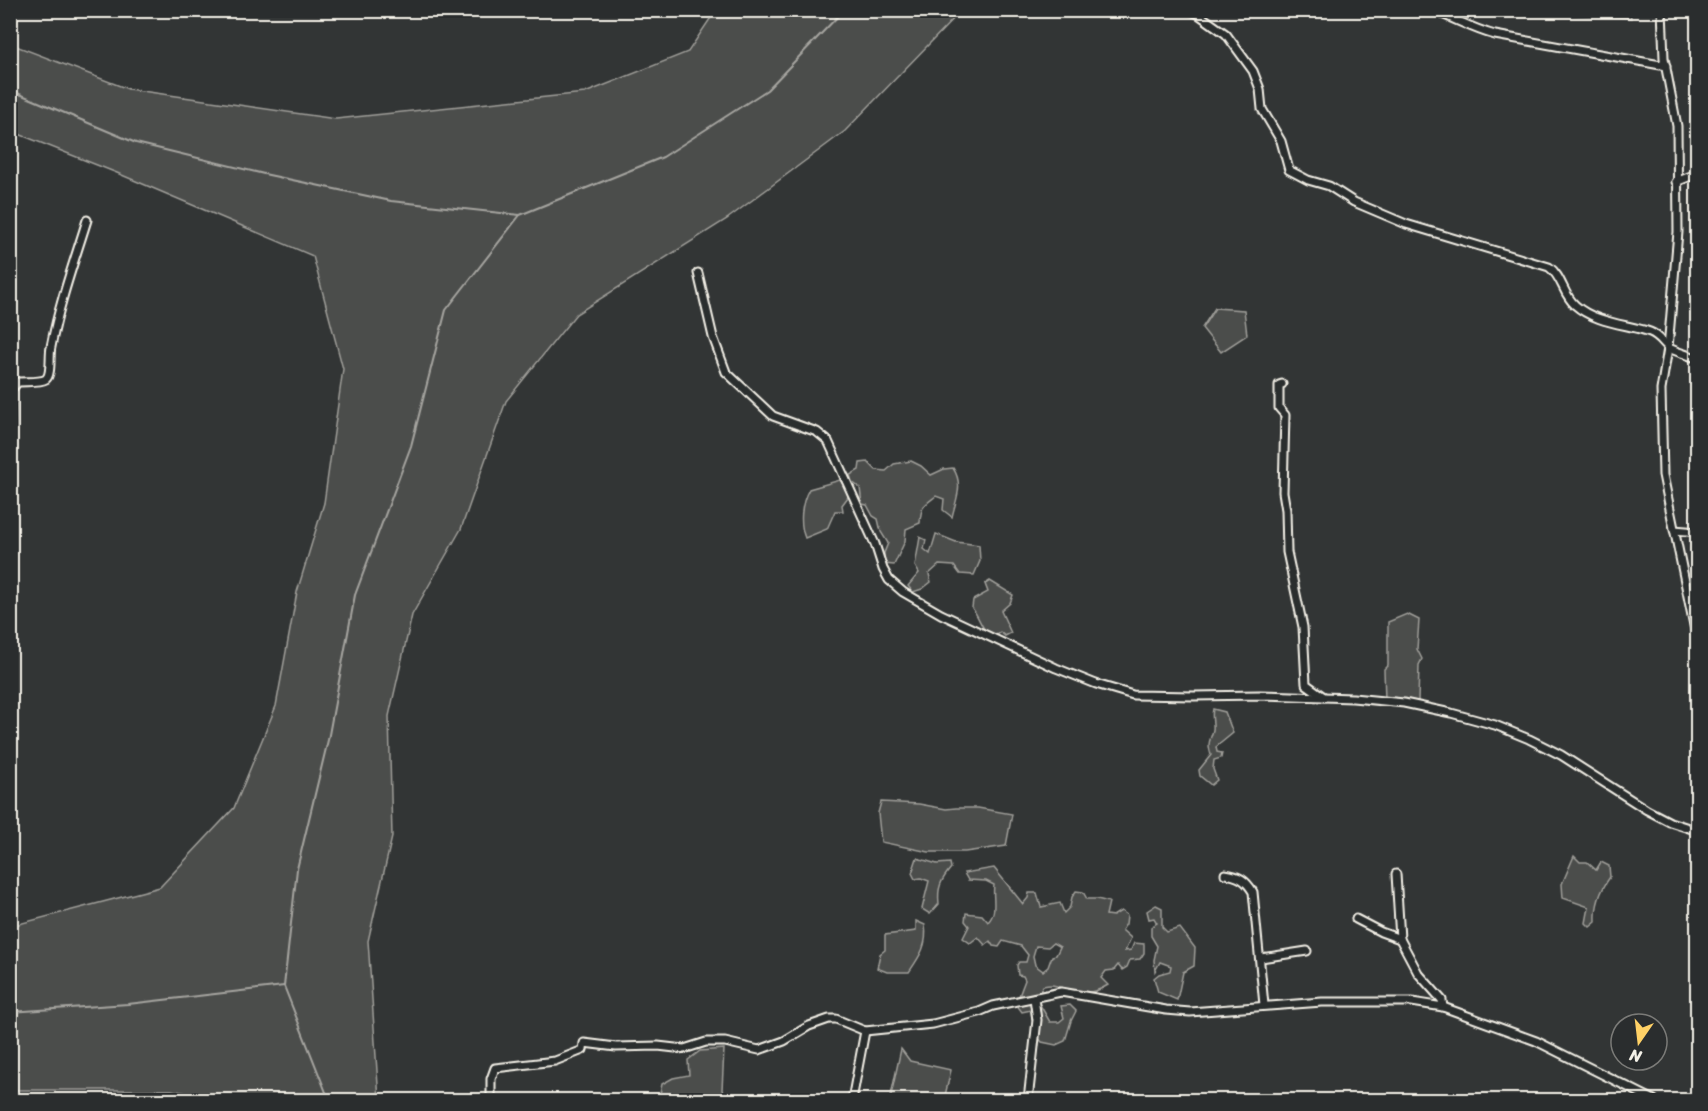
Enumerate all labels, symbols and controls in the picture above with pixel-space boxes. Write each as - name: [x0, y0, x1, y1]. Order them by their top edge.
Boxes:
- north arrow: [1609, 1012, 1669, 1072]
- text: N: [1626, 1040, 1645, 1072]

